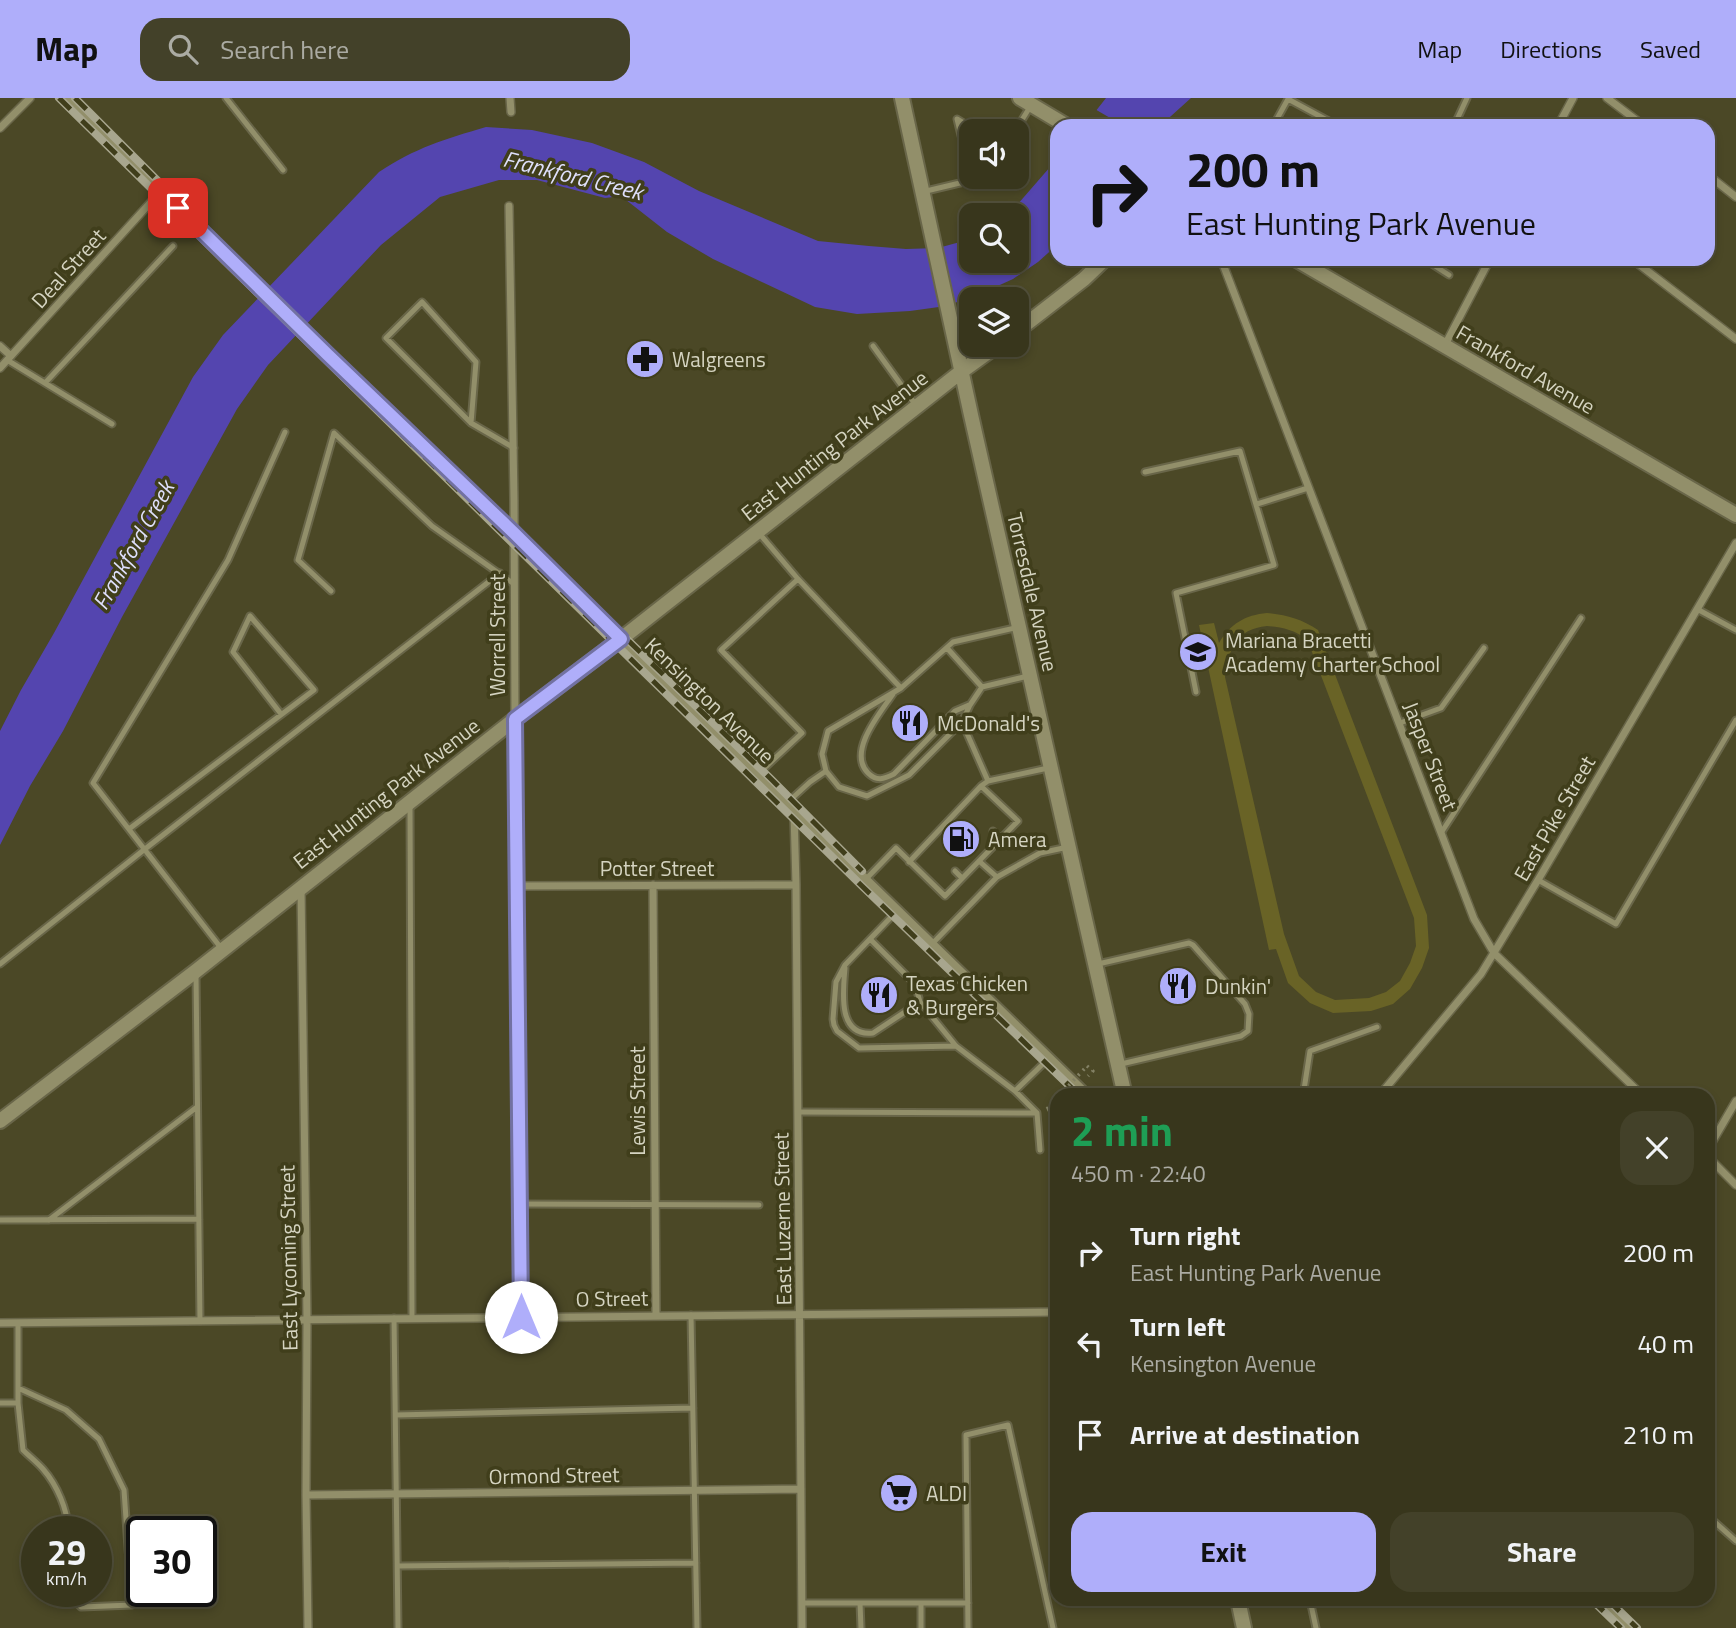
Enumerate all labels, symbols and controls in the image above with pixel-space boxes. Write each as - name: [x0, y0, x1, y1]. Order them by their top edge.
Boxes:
- search box: [140, 18, 630, 81]
- text: Map: [35, 24, 98, 74]
- icon: search: [164, 30, 202, 68]
- text: Search here: [220, 30, 349, 69]
- text: Map: [1417, 31, 1462, 67]
- text: Directions: [1500, 31, 1602, 67]
- text: Saved: [1640, 31, 1701, 67]
- map controls: [959, 119, 1029, 357]
- button: sound: [959, 119, 1029, 189]
- text: 200 m: [1186, 131, 1320, 206]
- water label: Frankford Creek: [499, 141, 649, 210]
- icon: right: [1071, 147, 1162, 238]
- pin: [148, 178, 208, 238]
- icon: arrive: [159, 189, 197, 227]
- text: East Hunting Park Avenue: [1186, 199, 1536, 247]
- button: search: [959, 203, 1029, 273]
- street label: Deal Street: [23, 220, 113, 315]
- button: layers: [959, 287, 1029, 357]
- street label: Frankford Avenue: [1450, 316, 1602, 422]
- pharmacy icon: Walgreens: [624, 338, 666, 380]
- place label: Walgreens: [672, 343, 766, 375]
- street label: East Hunting Park Avenue: [734, 362, 934, 528]
- water label: Frankford Creek: [83, 472, 184, 616]
- street label: Torresdale Avenue: [999, 509, 1067, 675]
- street label: Worrell Street: [481, 573, 513, 696]
- place label: Mariana Bracetti Academy Charter School: [1225, 624, 1440, 680]
- street label: Kensington Avenue: [638, 629, 782, 771]
- school or university icon: Mariana Bracetti Academy Charter School: [1177, 631, 1219, 673]
- street label: Jasper Street: [1396, 697, 1467, 816]
- restaurant icon: McDonald's: [889, 702, 931, 744]
- place label: McDonald's: [937, 707, 1040, 739]
- street label: East Hunting Park Avenue: [286, 710, 486, 876]
- street label: East Pike Street: [1505, 749, 1603, 887]
- fuel station icon: Amera: [940, 818, 982, 860]
- place label: Amera: [988, 823, 1047, 855]
- street label: Potter Street: [600, 852, 715, 884]
- restaurant icon: Dunkin': [1157, 965, 1199, 1007]
- place label: Texas Chicken & Burgers: [906, 967, 1028, 1023]
- place label: Dunkin': [1205, 970, 1271, 1002]
- restaurant icon: Texas Chicken & Burgers: [858, 974, 900, 1016]
- street label: Lewis Street: [621, 1046, 653, 1156]
- text: 2 min: [1071, 1098, 1173, 1162]
- button: close: [1620, 1111, 1694, 1185]
- street label: East Luzerne Street: [764, 1132, 800, 1306]
- text: 450 m · 22:40: [1071, 1156, 1206, 1191]
- street label: East Lycoming Street: [270, 1164, 306, 1351]
- text: Turn right: [1130, 1216, 1241, 1255]
- text: 200 m: [1623, 1233, 1694, 1272]
- icon: right: [1071, 1234, 1109, 1272]
- text: East Hunting Park Avenue: [1130, 1255, 1381, 1290]
- position arrow: [484, 1280, 558, 1354]
- street label: O Street: [575, 1281, 649, 1315]
- text: Turn left: [1130, 1307, 1225, 1346]
- text: 40 m: [1637, 1324, 1694, 1363]
- icon: left: [1071, 1325, 1109, 1363]
- text: Kensington Avenue: [1130, 1346, 1316, 1381]
- text: Arrive at destination: [1130, 1415, 1360, 1454]
- text: 210 m: [1623, 1415, 1694, 1454]
- icon: arrive: [1071, 1416, 1109, 1454]
- street label: Ormond Street: [488, 1458, 620, 1492]
- supermarket icon: ALDI: [878, 1472, 920, 1514]
- place label: ALDI: [926, 1477, 967, 1509]
- button: Exit: [1071, 1512, 1376, 1592]
- button: Share: [1390, 1512, 1694, 1592]
- speed limit sign: 30: [126, 1516, 217, 1607]
- text: 29: [47, 1525, 86, 1579]
- text: km/h: [46, 1565, 87, 1592]

